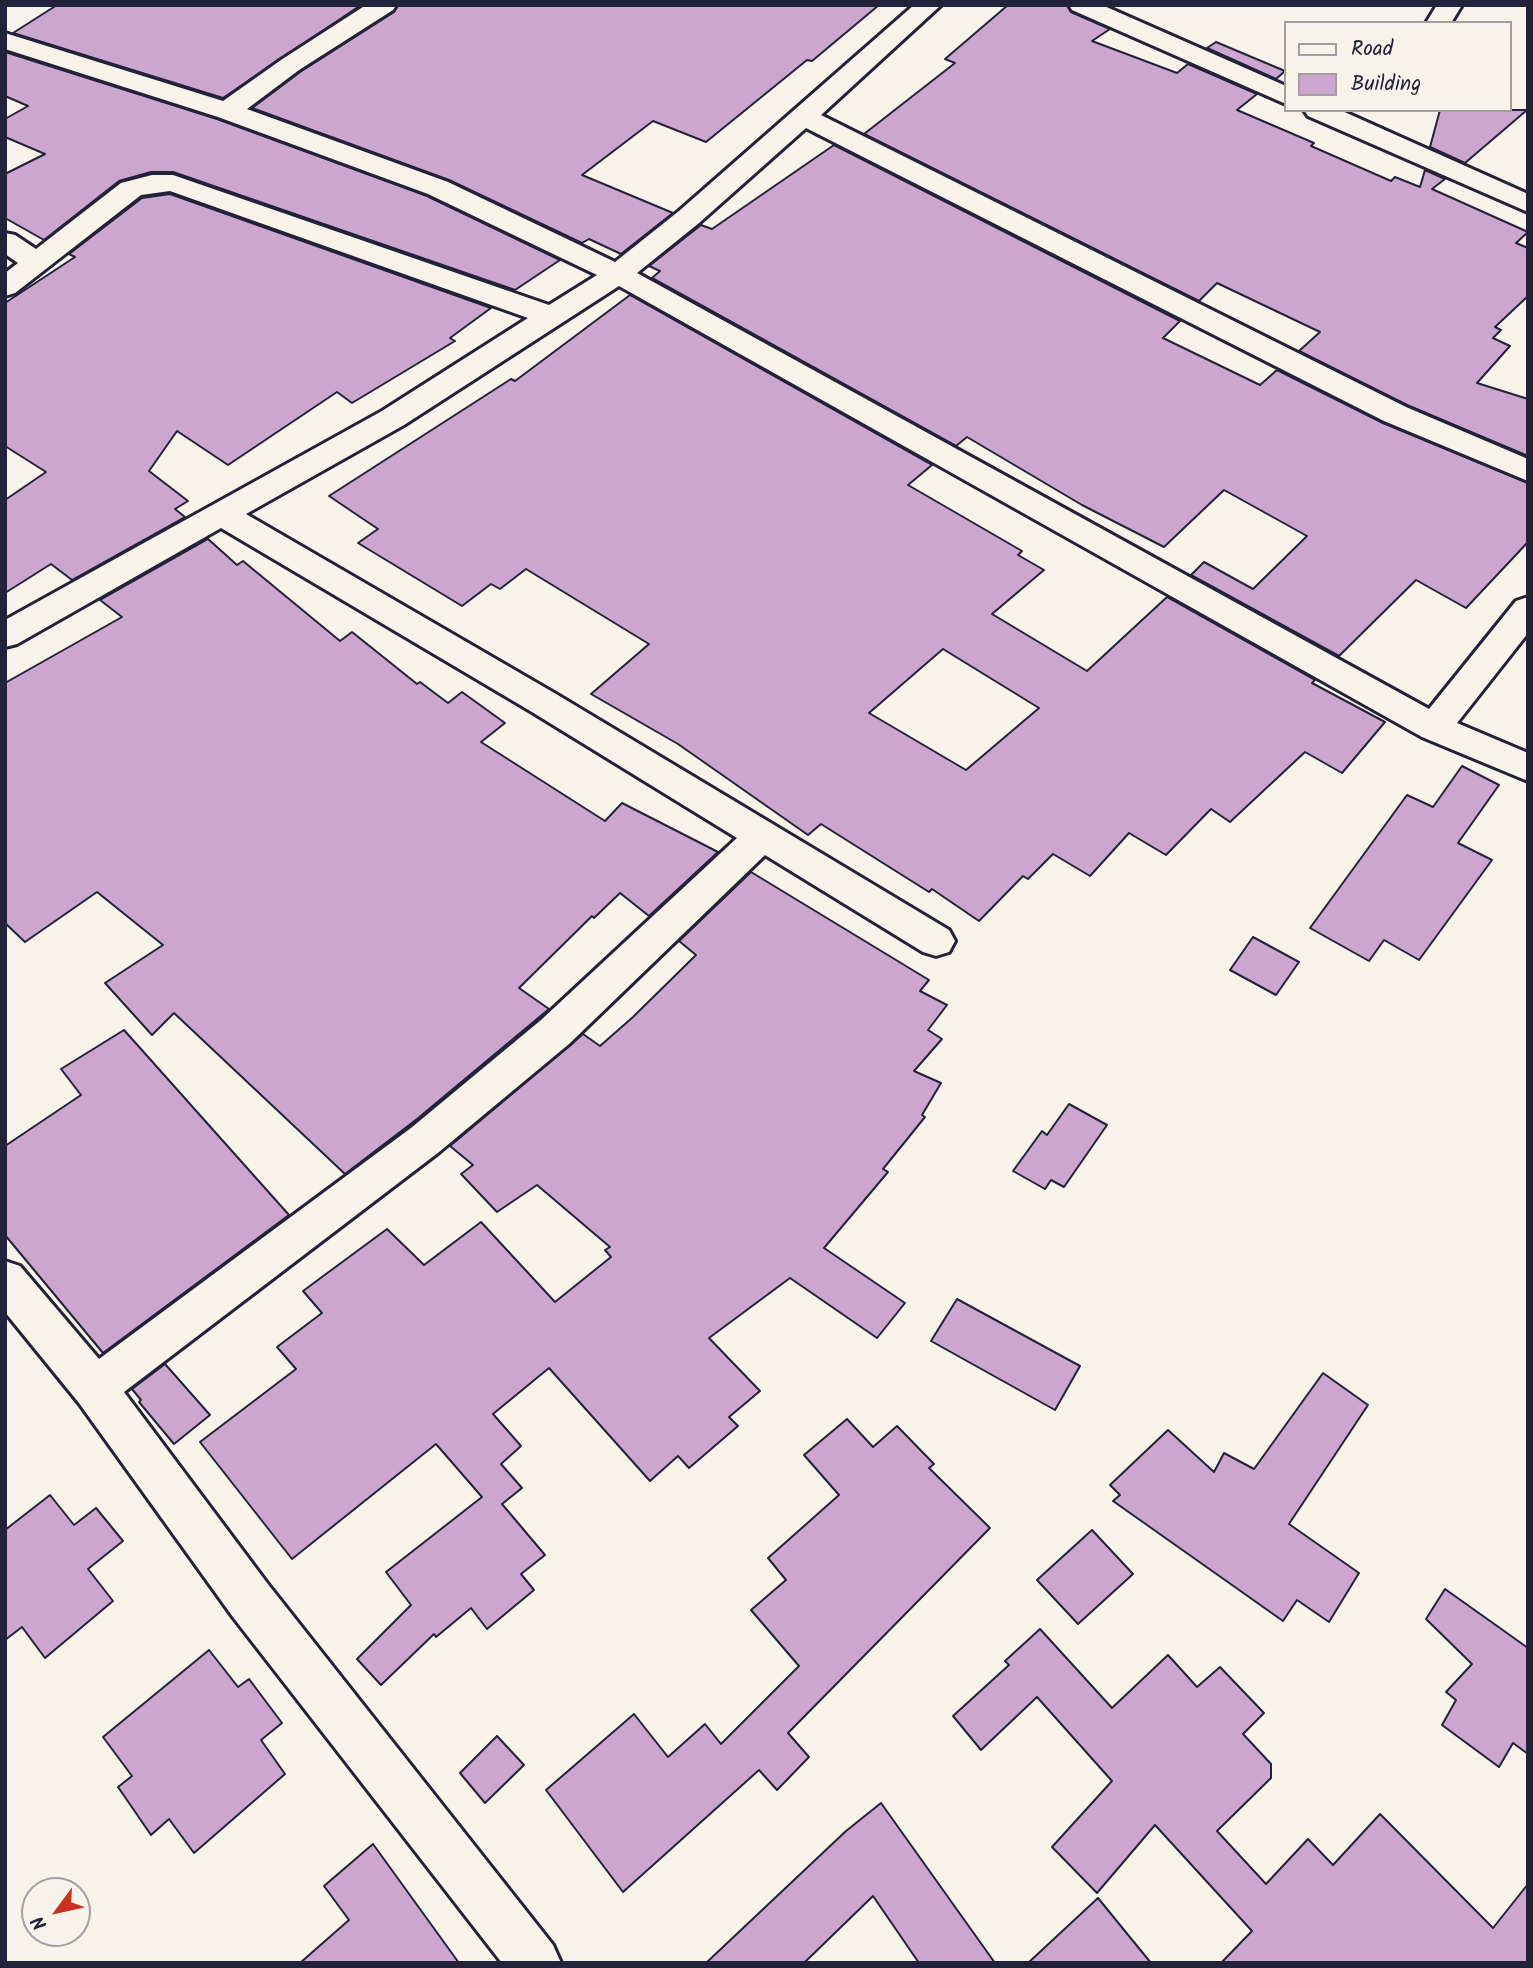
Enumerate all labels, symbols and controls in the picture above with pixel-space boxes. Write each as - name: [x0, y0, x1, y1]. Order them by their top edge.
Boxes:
- legend: [1284, 21, 1512, 112]
- text: Road: [1351, 33, 1393, 66]
- text: Building: [1351, 68, 1421, 101]
- north arrow: [21, 1877, 91, 1947]
- text: N: [24, 1909, 56, 1936]

